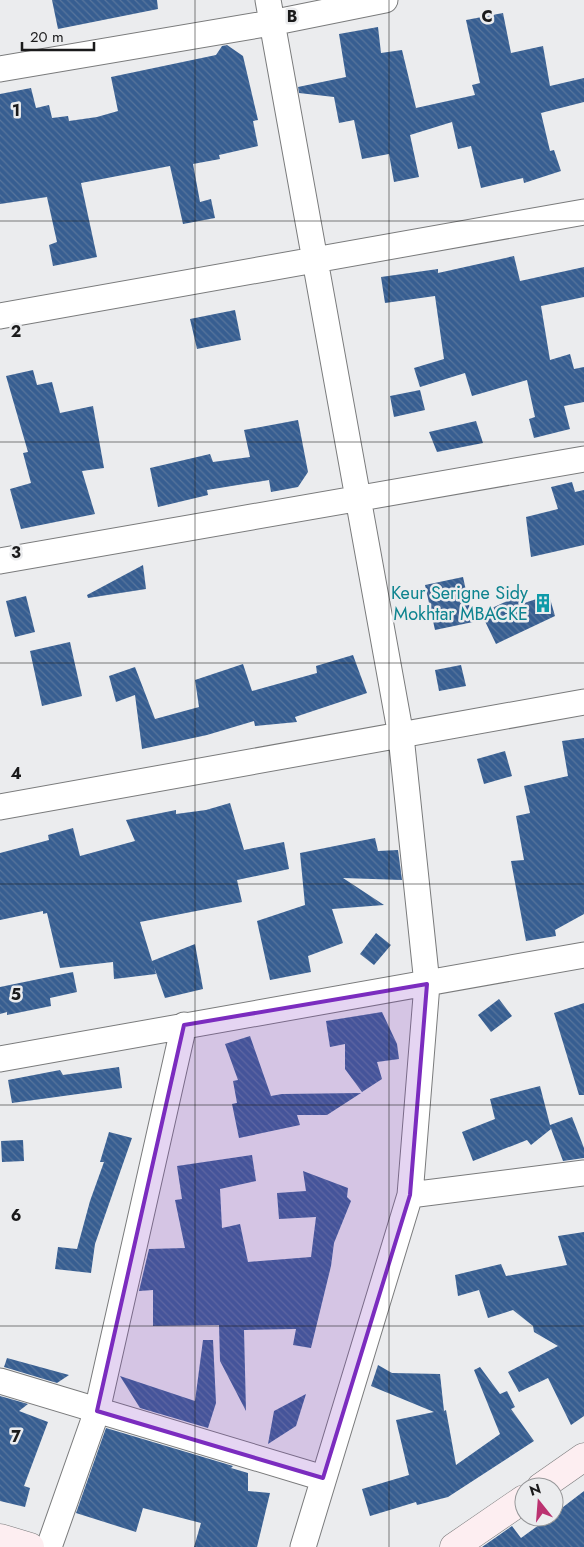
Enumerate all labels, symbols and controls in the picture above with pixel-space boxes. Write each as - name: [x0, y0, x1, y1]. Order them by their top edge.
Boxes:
- text: B: [287, 5, 297, 28]
- text: C: [481, 5, 493, 28]
- scale bar: [22, 20, 95, 52]
- text: 20 m: [30, 26, 64, 48]
- text: 1: [12, 99, 20, 122]
- text: 2: [11, 320, 21, 343]
- text: 3: [11, 541, 21, 564]
- place label: Keur Serigne Sidy Mokhtar MBACKE: [391, 580, 528, 627]
- building icon: Keur Serigne Sidy Mokhtar MBACKE: [532, 592, 554, 614]
- text: 4: [10, 762, 22, 785]
- text: 5: [11, 983, 21, 1006]
- text: 6: [11, 1204, 21, 1227]
- text: 7: [11, 1425, 21, 1448]
- north arrow: [514, 1477, 564, 1527]
- text: N: [527, 1478, 543, 1501]

